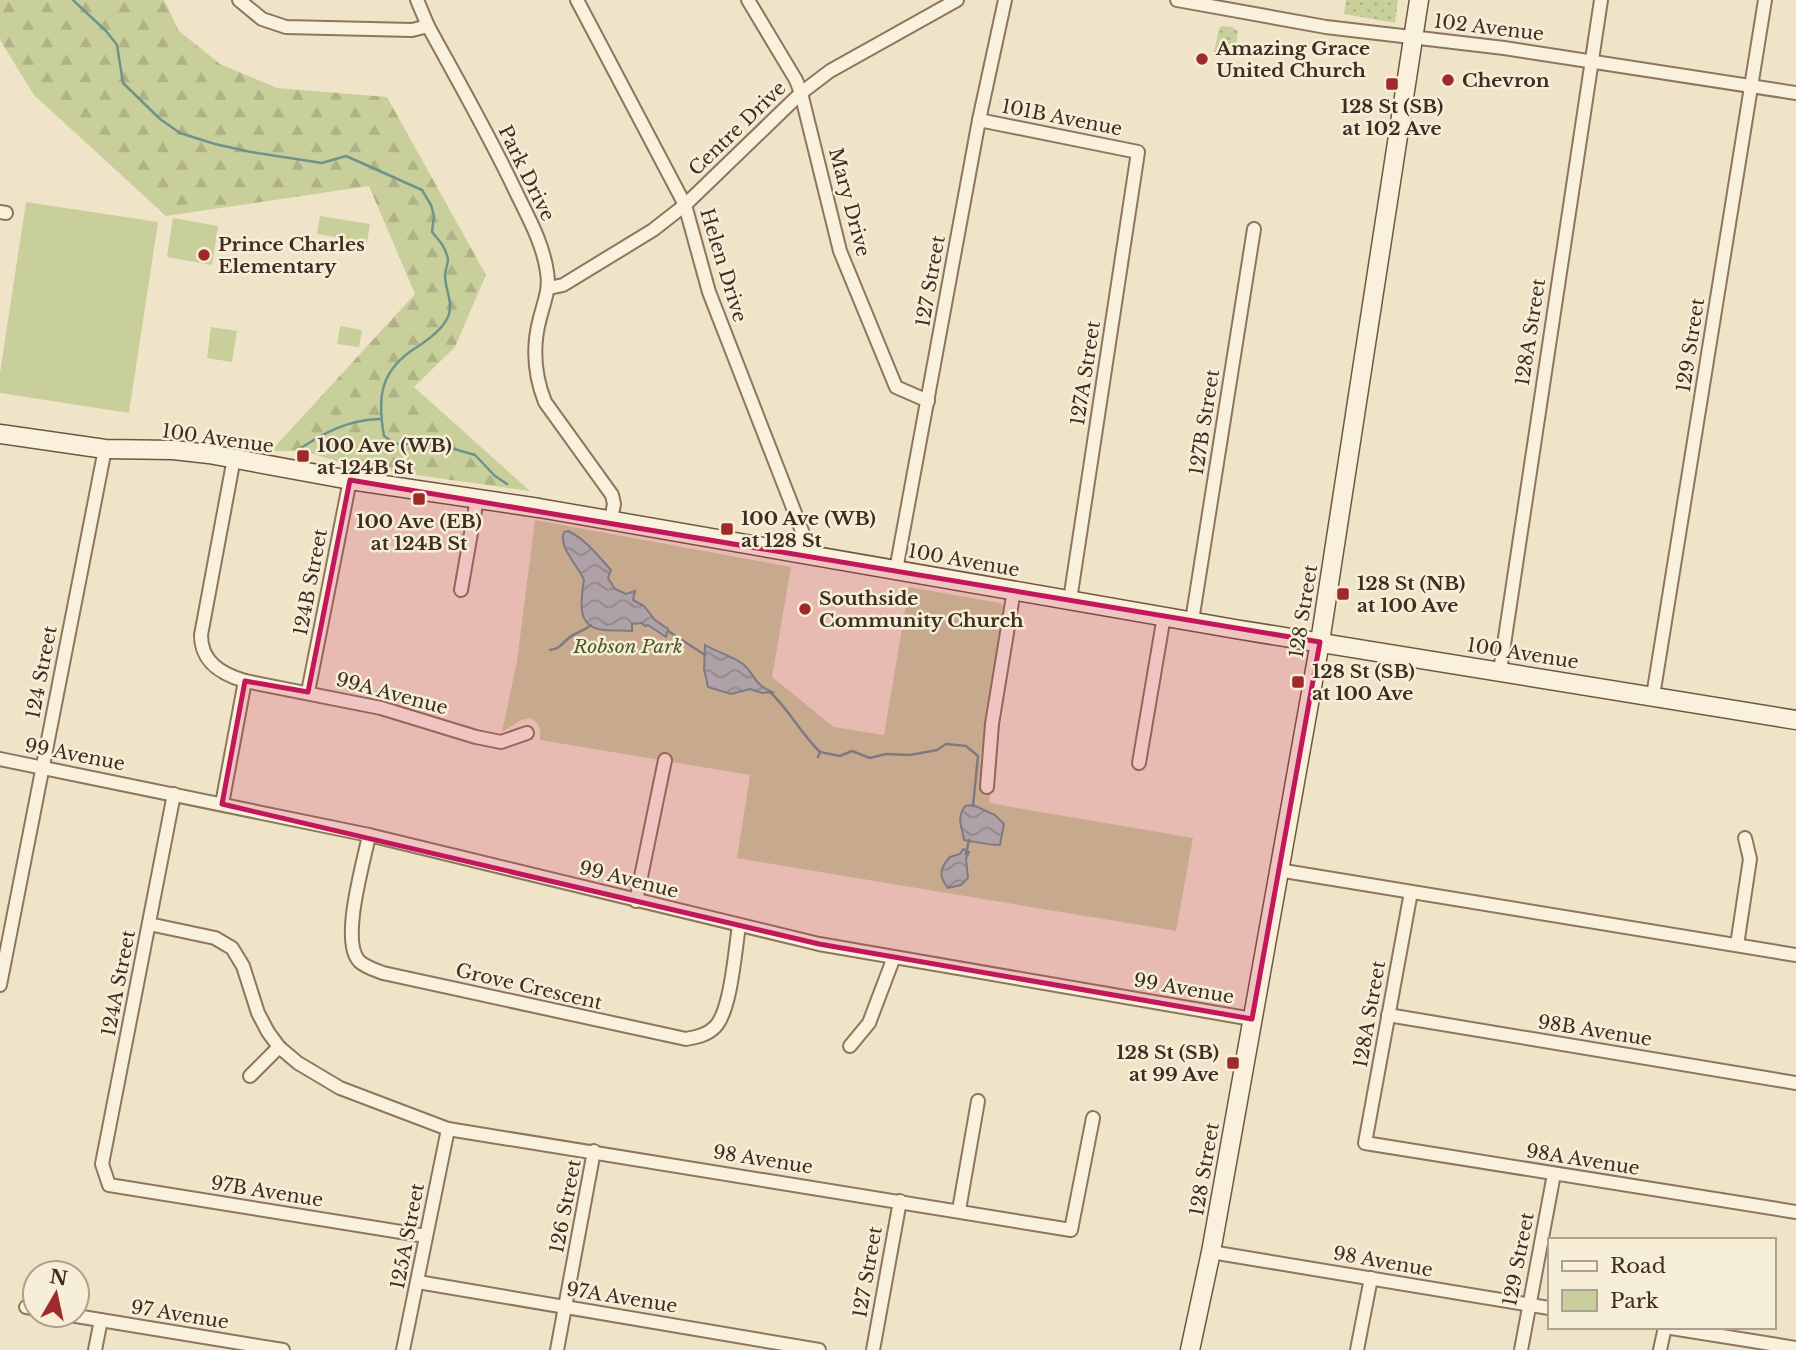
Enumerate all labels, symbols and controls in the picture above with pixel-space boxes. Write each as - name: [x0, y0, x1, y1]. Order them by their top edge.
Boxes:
- street label: 102 Avenue: [1433, 9, 1545, 46]
- place label: Amazing Grace United Church: [1215, 37, 1370, 82]
- marker: Amazing Grace United Church: [1194, 51, 1210, 67]
- place label: Chevron: [1462, 69, 1550, 92]
- marker: Chevron: [1440, 72, 1456, 88]
- street label: Centre Drive: [684, 76, 791, 180]
- marker: 128 St (SB) at 102 Ave: [1384, 76, 1400, 92]
- street label: 101B Avenue: [1000, 95, 1124, 140]
- place label: 128 St (SB) at 102 Ave: [1341, 95, 1443, 140]
- street label: Park Drive: [494, 122, 560, 225]
- street label: Mary Drive: [824, 145, 875, 259]
- street label: Helen Drive: [695, 205, 752, 325]
- place label: Prince Charles Elementary: [218, 233, 365, 278]
- street label: 127 Street: [911, 233, 950, 329]
- marker: Prince Charles Elementary: [196, 247, 212, 263]
- street label: 128A Street: [1511, 276, 1550, 387]
- street label: 129 Street: [1672, 296, 1709, 394]
- street label: 127A Street: [1066, 318, 1105, 427]
- street label: 127B Street: [1185, 367, 1224, 477]
- street label: 100 Avenue: [161, 419, 275, 458]
- place label: 100 Ave (WB) at 124B St: [317, 434, 452, 479]
- marker: 100 Ave (WB) at 124B St: [295, 448, 311, 464]
- marker: 100 Ave (EB) at 124B St: [411, 491, 427, 507]
- place label: 100 Ave (WB) at 128 St: [741, 507, 876, 552]
- place label: 100 Ave (EB) at 124B St: [356, 510, 482, 555]
- marker: 100 Ave (WB) at 128 St: [719, 521, 735, 537]
- street label: 124B Street: [289, 526, 332, 638]
- street label: 100 Avenue: [906, 539, 1021, 582]
- street label: 128 Street: [1285, 562, 1322, 659]
- place label: 128 St (NB) at 100 Ave: [1357, 572, 1465, 617]
- marker: 128 St (NB) at 100 Ave: [1335, 586, 1351, 602]
- place label: Southside Community Church: [819, 587, 1024, 632]
- marker: Southside Community Church: [797, 601, 813, 617]
- street label: 124 Street: [21, 623, 62, 720]
- street label: 100 Avenue: [1465, 633, 1580, 674]
- park label: Robson Park: [572, 635, 683, 658]
- place label: 128 St (SB) at 100 Ave: [1312, 660, 1415, 705]
- street label: 99A Avenue: [333, 667, 450, 719]
- marker: 128 St (SB) at 100 Ave: [1290, 674, 1306, 690]
- street label: 99 Avenue: [23, 734, 127, 775]
- street label: 99 Avenue: [577, 856, 681, 903]
- street label: 124A Street: [97, 927, 140, 1038]
- street label: Grove Crescent: [453, 958, 605, 1015]
- street label: 128A Street: [1349, 958, 1390, 1069]
- street label: 99 Avenue: [1132, 968, 1236, 1009]
- street label: 98B Avenue: [1536, 1010, 1654, 1051]
- place label: 128 St (SB) at 99 Ave: [1116, 1041, 1219, 1086]
- marker: 128 St (SB) at 99 Ave: [1225, 1055, 1241, 1071]
- street label: 128 Street: [1185, 1120, 1224, 1218]
- street label: 98A Avenue: [1524, 1139, 1641, 1180]
- street label: 98 Avenue: [711, 1140, 814, 1179]
- street label: 126 Street: [545, 1156, 586, 1255]
- street label: 97B Avenue: [209, 1171, 325, 1212]
- street label: 125A Street: [386, 1180, 429, 1291]
- street label: 129 Street: [1498, 1209, 1539, 1308]
- street label: 127 Street: [848, 1224, 887, 1320]
- legend: [1548, 1238, 1775, 1329]
- street label: 98 Avenue: [1331, 1241, 1435, 1282]
- text: Road: [1610, 1253, 1666, 1279]
- north arrow: [21, 1259, 91, 1329]
- text: N: [48, 1265, 69, 1290]
- street label: 97A Avenue: [565, 1277, 679, 1318]
- text: Park: [1610, 1288, 1659, 1314]
- street label: 97 Avenue: [129, 1295, 231, 1334]

